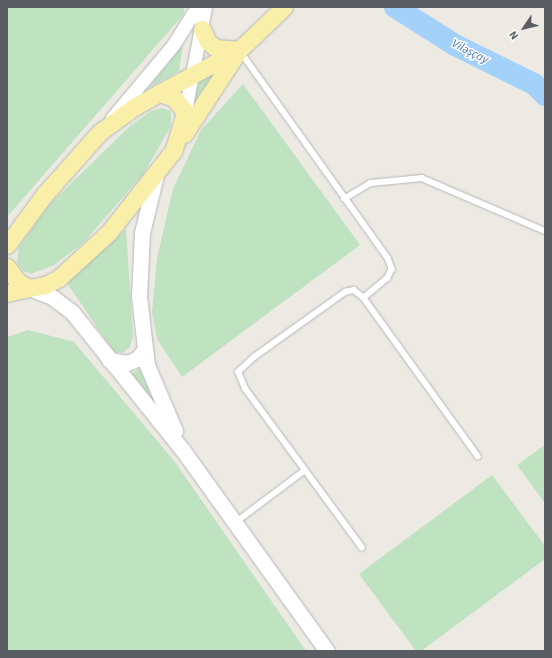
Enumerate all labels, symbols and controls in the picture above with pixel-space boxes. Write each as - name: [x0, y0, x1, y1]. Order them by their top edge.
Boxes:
- north arrow: [504, 8, 544, 48]
- text: N: [506, 28, 522, 42]
- water label: Viləşçay: [449, 37, 491, 67]

